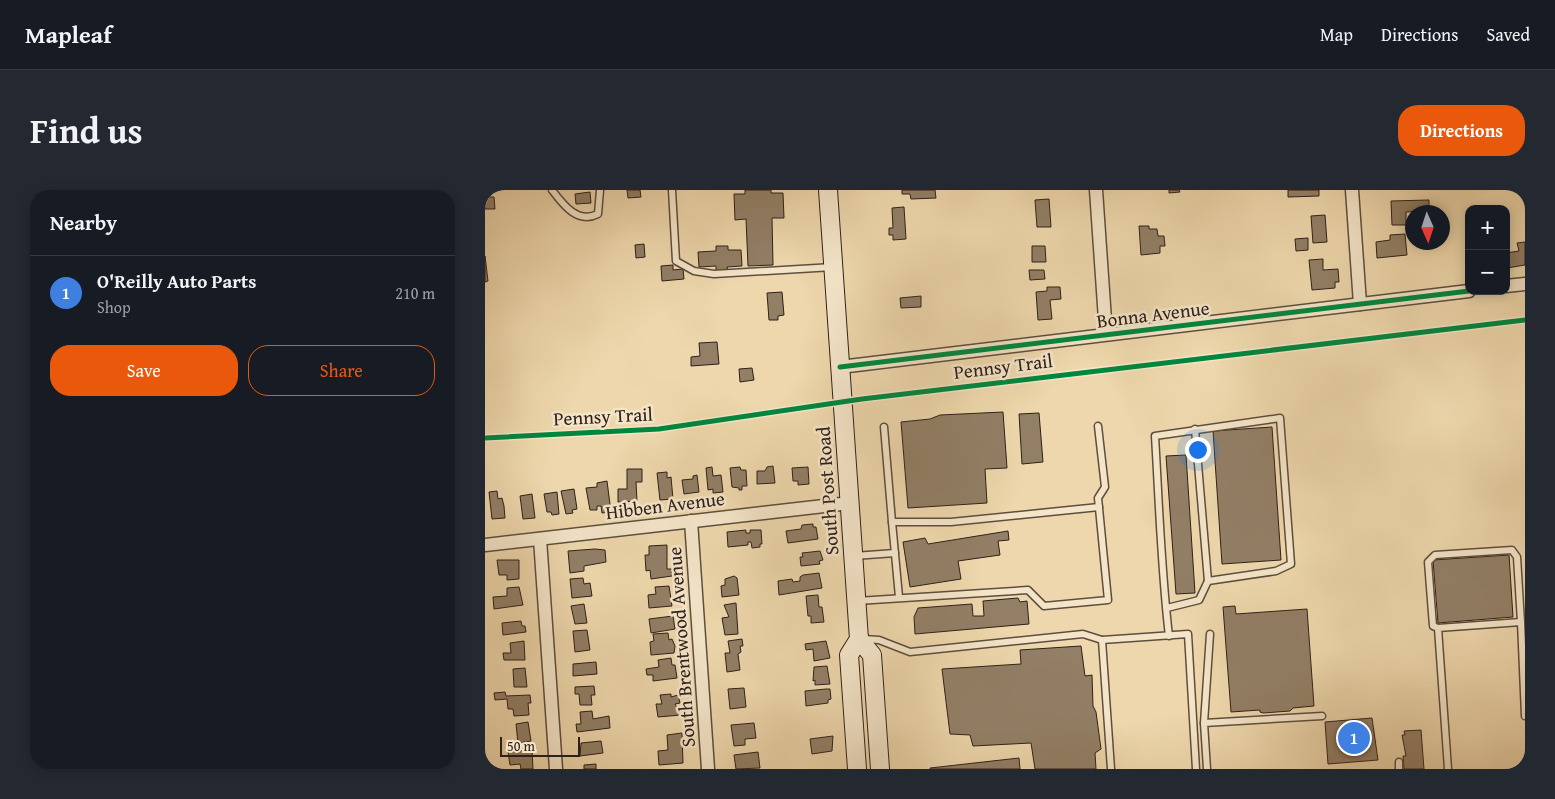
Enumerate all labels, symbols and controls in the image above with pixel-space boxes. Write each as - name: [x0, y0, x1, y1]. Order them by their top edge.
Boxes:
- text: Mapleaf: [25, 17, 112, 52]
- text: Map: [1320, 21, 1353, 48]
- text: Directions: [1381, 21, 1458, 48]
- text: Saved: [1486, 21, 1530, 48]
- text: Find us: [30, 105, 143, 156]
- button: Directions: [1398, 105, 1525, 156]
- north arrow: [1405, 205, 1450, 250]
- map controls: [1465, 205, 1510, 295]
- button: +: [1465, 205, 1510, 250]
- text: Nearby: [50, 207, 117, 238]
- button: −: [1465, 250, 1510, 295]
- text: O'Reilly Auto Parts: [97, 267, 256, 295]
- text: 1: [62, 281, 70, 305]
- text: 210 m: [395, 281, 435, 305]
- street label: Bonna Avenue: [1095, 293, 1211, 335]
- text: Shop: [97, 295, 131, 319]
- button: Save: [50, 345, 238, 396]
- button: Share: [248, 345, 435, 396]
- street label: Pennsy Trail: [952, 346, 1054, 386]
- street label: Pennsy Trail: [553, 399, 653, 433]
- street label: South Post Road: [808, 425, 845, 556]
- your location: [1185, 437, 1211, 463]
- street label: Hibben Avenue: [604, 484, 726, 526]
- street label: South Brentwood Avenue: [660, 546, 702, 748]
- pin: 1: [1338, 719, 1370, 757]
- scale bar: [500, 734, 580, 757]
- text: 50 m: [507, 736, 535, 756]

